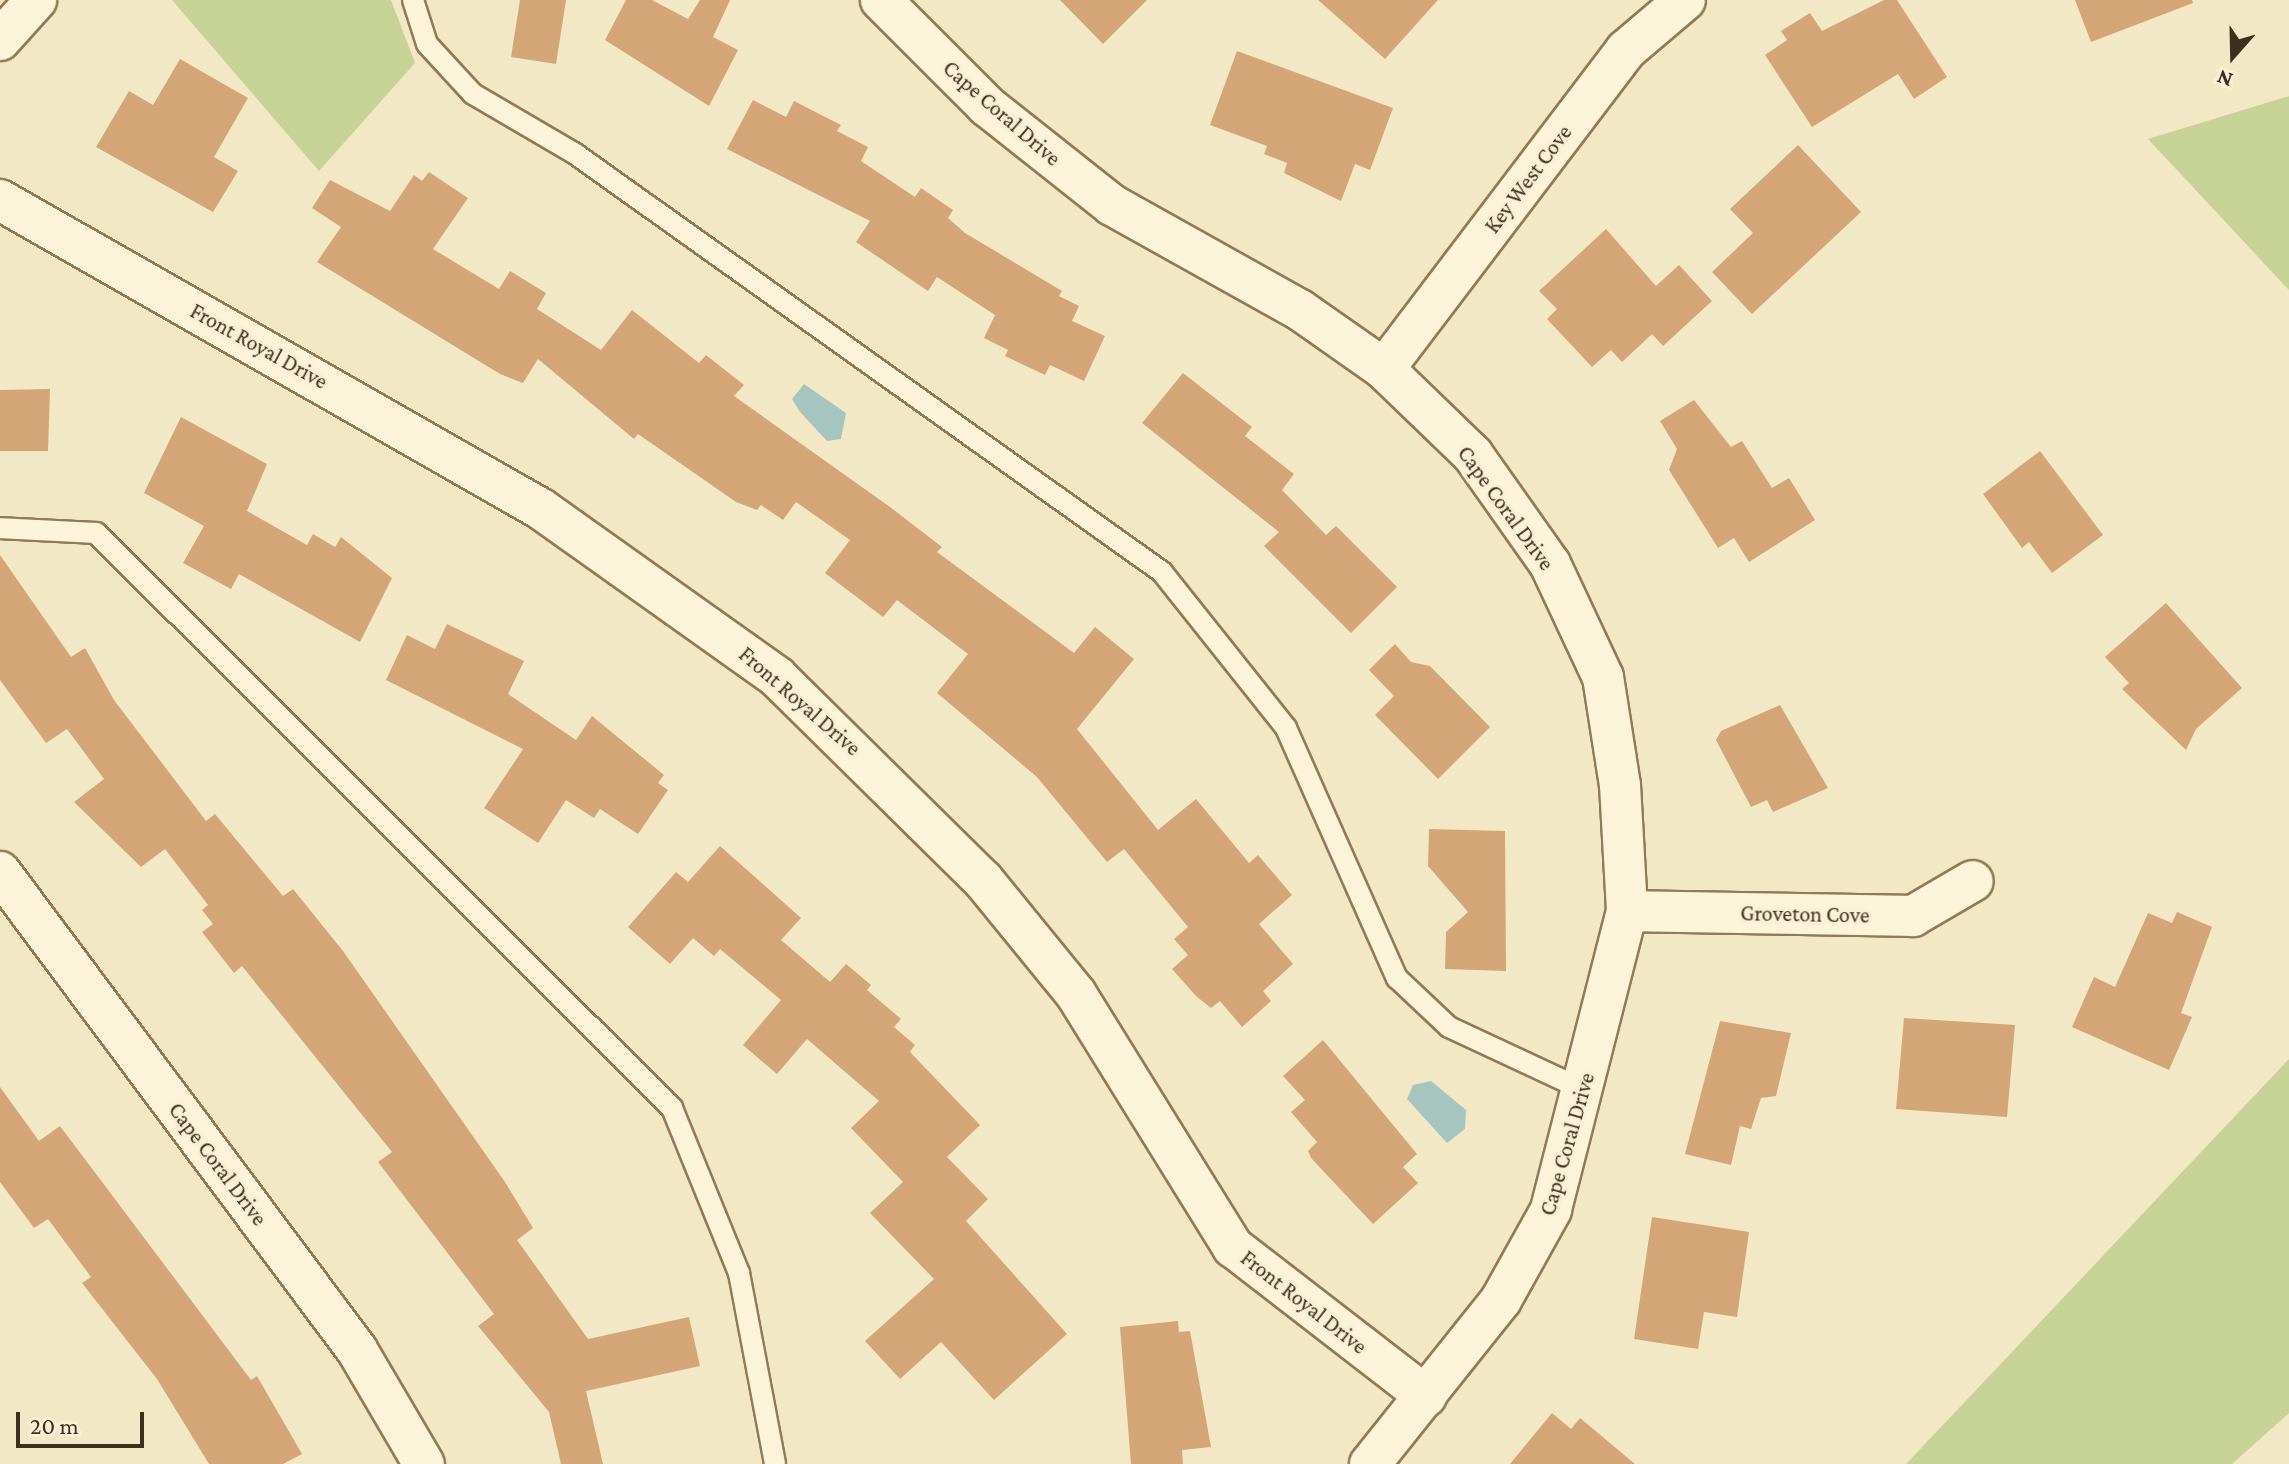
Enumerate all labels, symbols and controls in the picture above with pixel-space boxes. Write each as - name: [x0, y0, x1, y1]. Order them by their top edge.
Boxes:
- north arrow: [2193, 16, 2273, 96]
- street label: Cape Coral Drive: [938, 55, 1066, 171]
- text: N: [2213, 65, 2236, 93]
- street label: Key West Cove: [1479, 120, 1577, 238]
- street label: Front Royal Drive: [186, 297, 332, 395]
- street label: Cape Coral Drive: [1452, 441, 1560, 575]
- street label: Front Royal Drive: [734, 641, 866, 761]
- street label: Groveton Cove: [1740, 900, 1870, 928]
- street label: Cape Coral Drive: [1534, 1069, 1600, 1219]
- street label: Cape Coral Drive: [163, 1097, 273, 1231]
- street label: Front Royal Drive: [1236, 1245, 1372, 1359]
- scale bar: [20, 1396, 148, 1446]
- text: 20 m: [30, 1412, 79, 1439]

